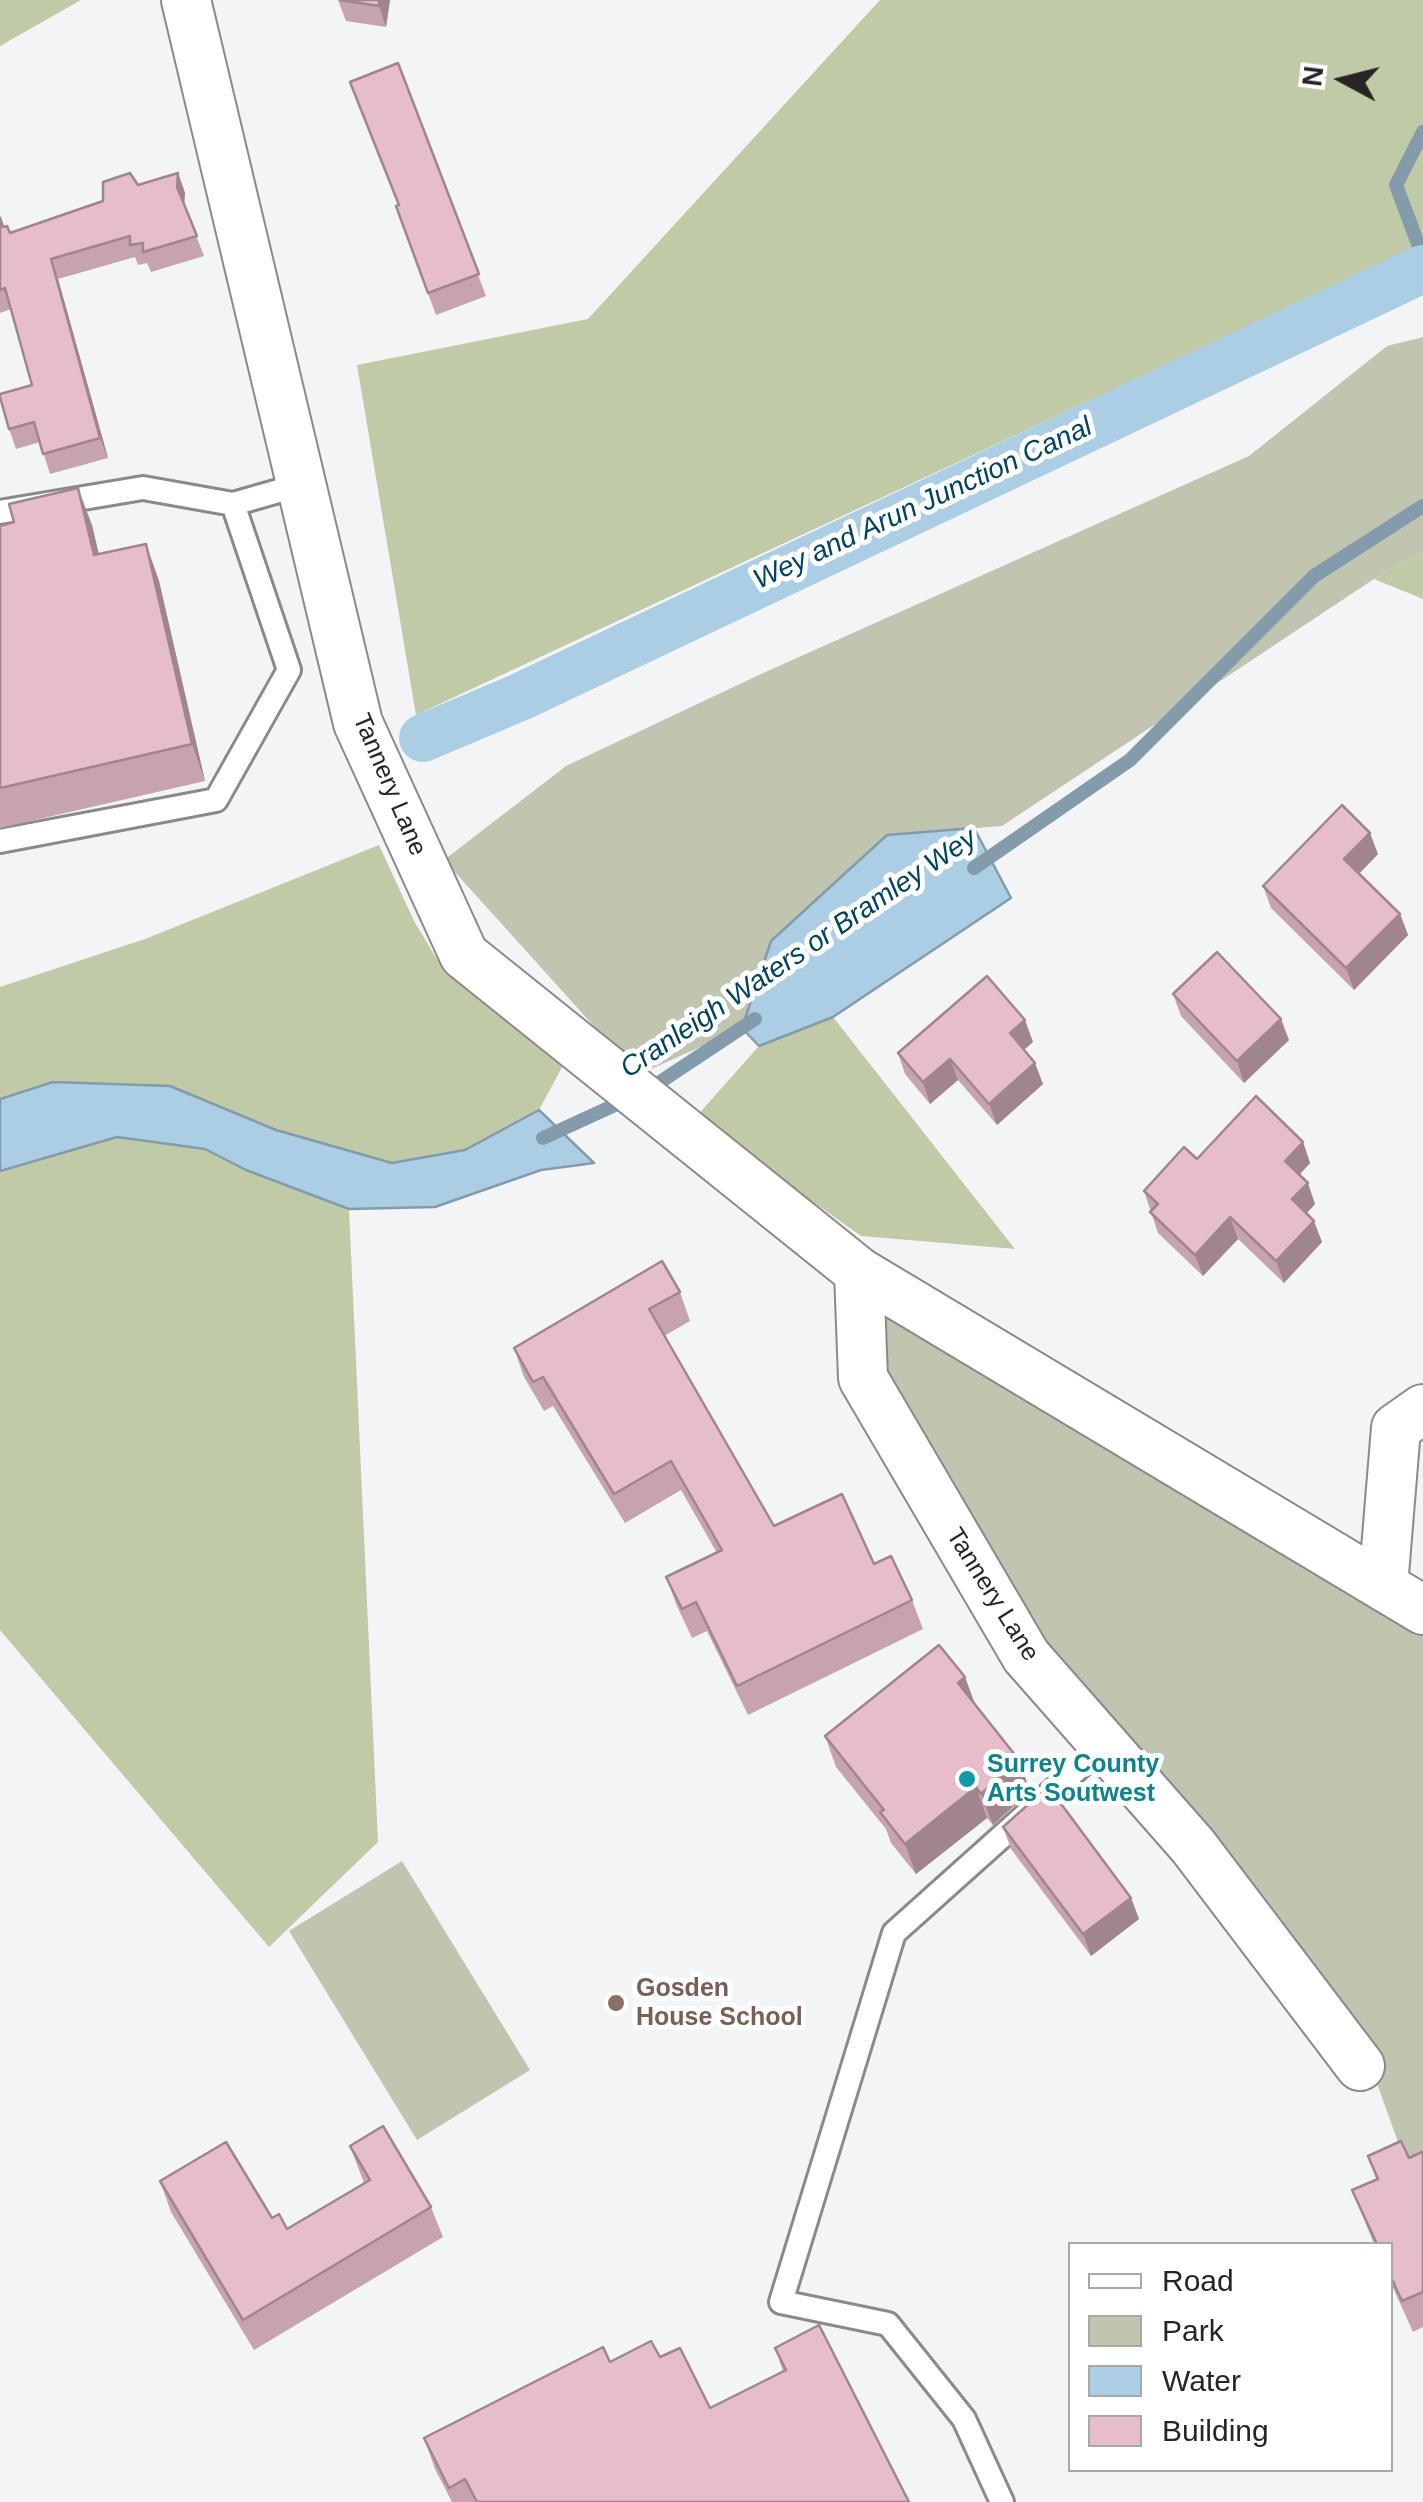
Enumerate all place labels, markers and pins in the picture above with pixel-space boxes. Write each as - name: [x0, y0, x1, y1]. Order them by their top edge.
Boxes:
- place label: Surrey County Arts Soutwest: [987, 1750, 1159, 1809]
- marker: Surrey County Arts Soutwest: [956, 1768, 978, 1790]
- place label: Gosden House School: [636, 1974, 803, 2033]
- marker: Gosden House School: [605, 1992, 627, 2014]

